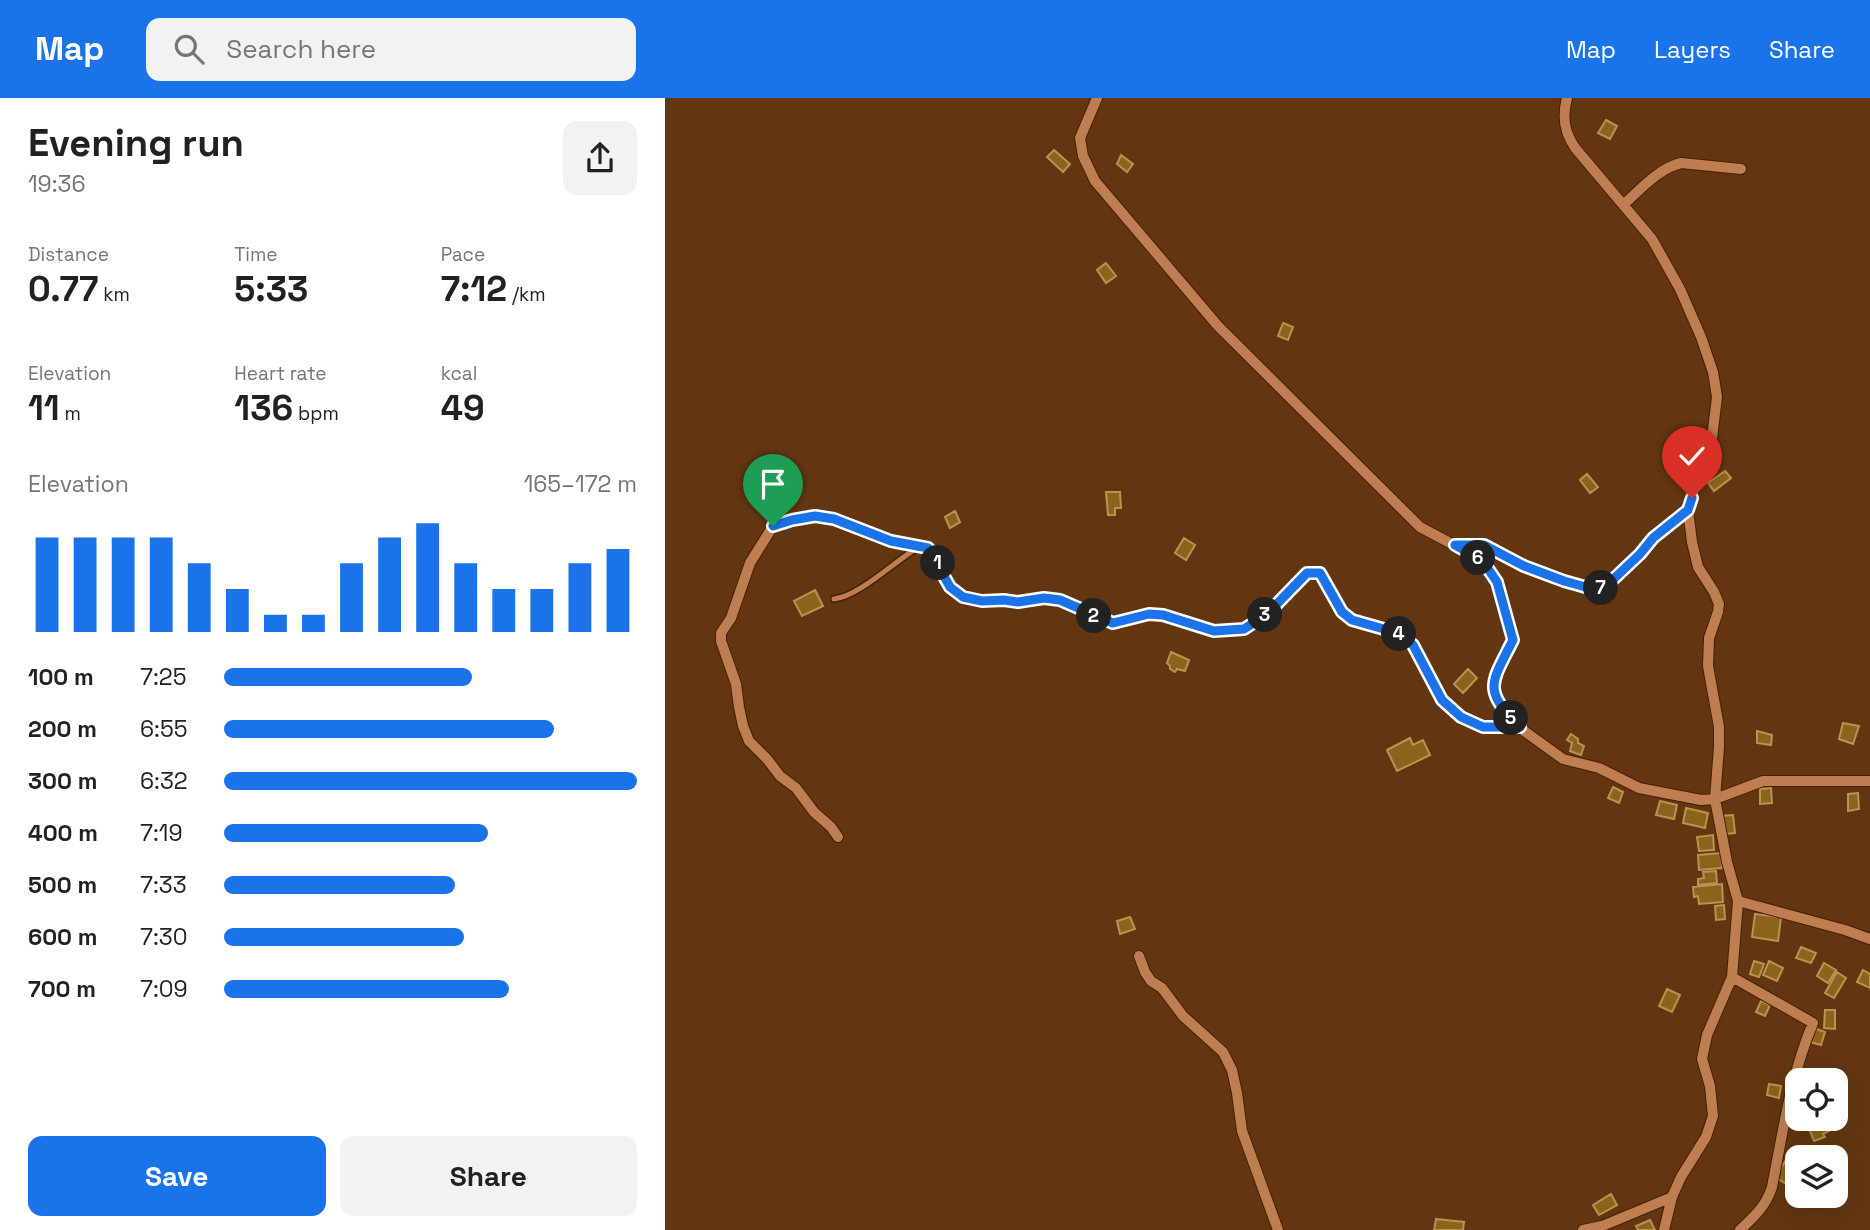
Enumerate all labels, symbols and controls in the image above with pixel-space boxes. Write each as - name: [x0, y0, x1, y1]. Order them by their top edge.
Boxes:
- search box: [146, 18, 636, 81]
- text: Map: [35, 28, 104, 70]
- icon: search: [170, 30, 208, 68]
- text: Search here: [226, 32, 376, 66]
- text: Map: [1566, 34, 1616, 65]
- text: Layers: [1654, 34, 1731, 65]
- text: Share: [1769, 34, 1835, 65]
- text: Evening run: [28, 119, 244, 167]
- button: share: [563, 121, 637, 195]
- text: 19:36: [28, 169, 85, 199]
- text: Distance: [28, 242, 109, 267]
- text: Time: [234, 242, 278, 267]
- text: Pace: [441, 242, 485, 267]
- text: 0.77: [28, 267, 98, 311]
- text: 5:33: [234, 267, 308, 311]
- text: 7:12: [441, 267, 507, 311]
- text: km: [98, 282, 130, 307]
- text: /km: [507, 282, 546, 307]
- text: Elevation: [28, 361, 111, 386]
- text: Heart rate: [234, 361, 327, 386]
- text: kcal: [441, 361, 477, 386]
- text: 11: [28, 386, 60, 430]
- text: 136: [234, 386, 293, 430]
- text: 49: [441, 386, 485, 430]
- text: m: [60, 401, 81, 426]
- text: bpm: [293, 401, 339, 426]
- pin: [1662, 426, 1722, 498]
- icon: check: [1673, 437, 1711, 475]
- pin: [743, 454, 803, 526]
- icon: arrive: [754, 465, 792, 503]
- text: Elevation: [28, 469, 129, 499]
- text: 165–172 m: [524, 469, 637, 499]
- pin: 6: [1461, 540, 1495, 575]
- text: 6: [1472, 545, 1483, 570]
- pin: 1: [921, 546, 955, 580]
- text: 1: [933, 550, 942, 575]
- pin: 7: [1583, 570, 1619, 606]
- text: 7: [1595, 575, 1606, 600]
- pin: 2: [1077, 598, 1111, 634]
- pin: 3: [1247, 598, 1283, 632]
- text: 3: [1259, 602, 1270, 627]
- text: 2: [1088, 603, 1099, 628]
- pin: 4: [1381, 616, 1417, 652]
- text: 4: [1392, 621, 1405, 646]
- text: 100 m: [28, 662, 94, 692]
- text: 7:25: [140, 662, 186, 692]
- pin: 5: [1493, 700, 1529, 736]
- text: 5: [1505, 705, 1516, 730]
- text: 200 m: [28, 714, 97, 744]
- text: 6:55: [140, 714, 187, 744]
- text: 300 m: [28, 766, 97, 796]
- text: 6:32: [140, 766, 188, 796]
- text: 400 m: [28, 818, 98, 848]
- text: 7:19: [140, 818, 182, 848]
- text: 500 m: [28, 870, 97, 900]
- text: 7:33: [140, 870, 187, 900]
- text: 600 m: [28, 922, 98, 952]
- text: 7:30: [140, 922, 187, 952]
- text: 700 m: [28, 974, 96, 1004]
- text: 7:09: [140, 974, 188, 1004]
- map controls: [1785, 1068, 1848, 1208]
- button: locate: [1785, 1068, 1848, 1131]
- button: Save: [28, 1136, 326, 1216]
- button: Share: [340, 1136, 637, 1216]
- button: layers: [1785, 1145, 1848, 1208]

